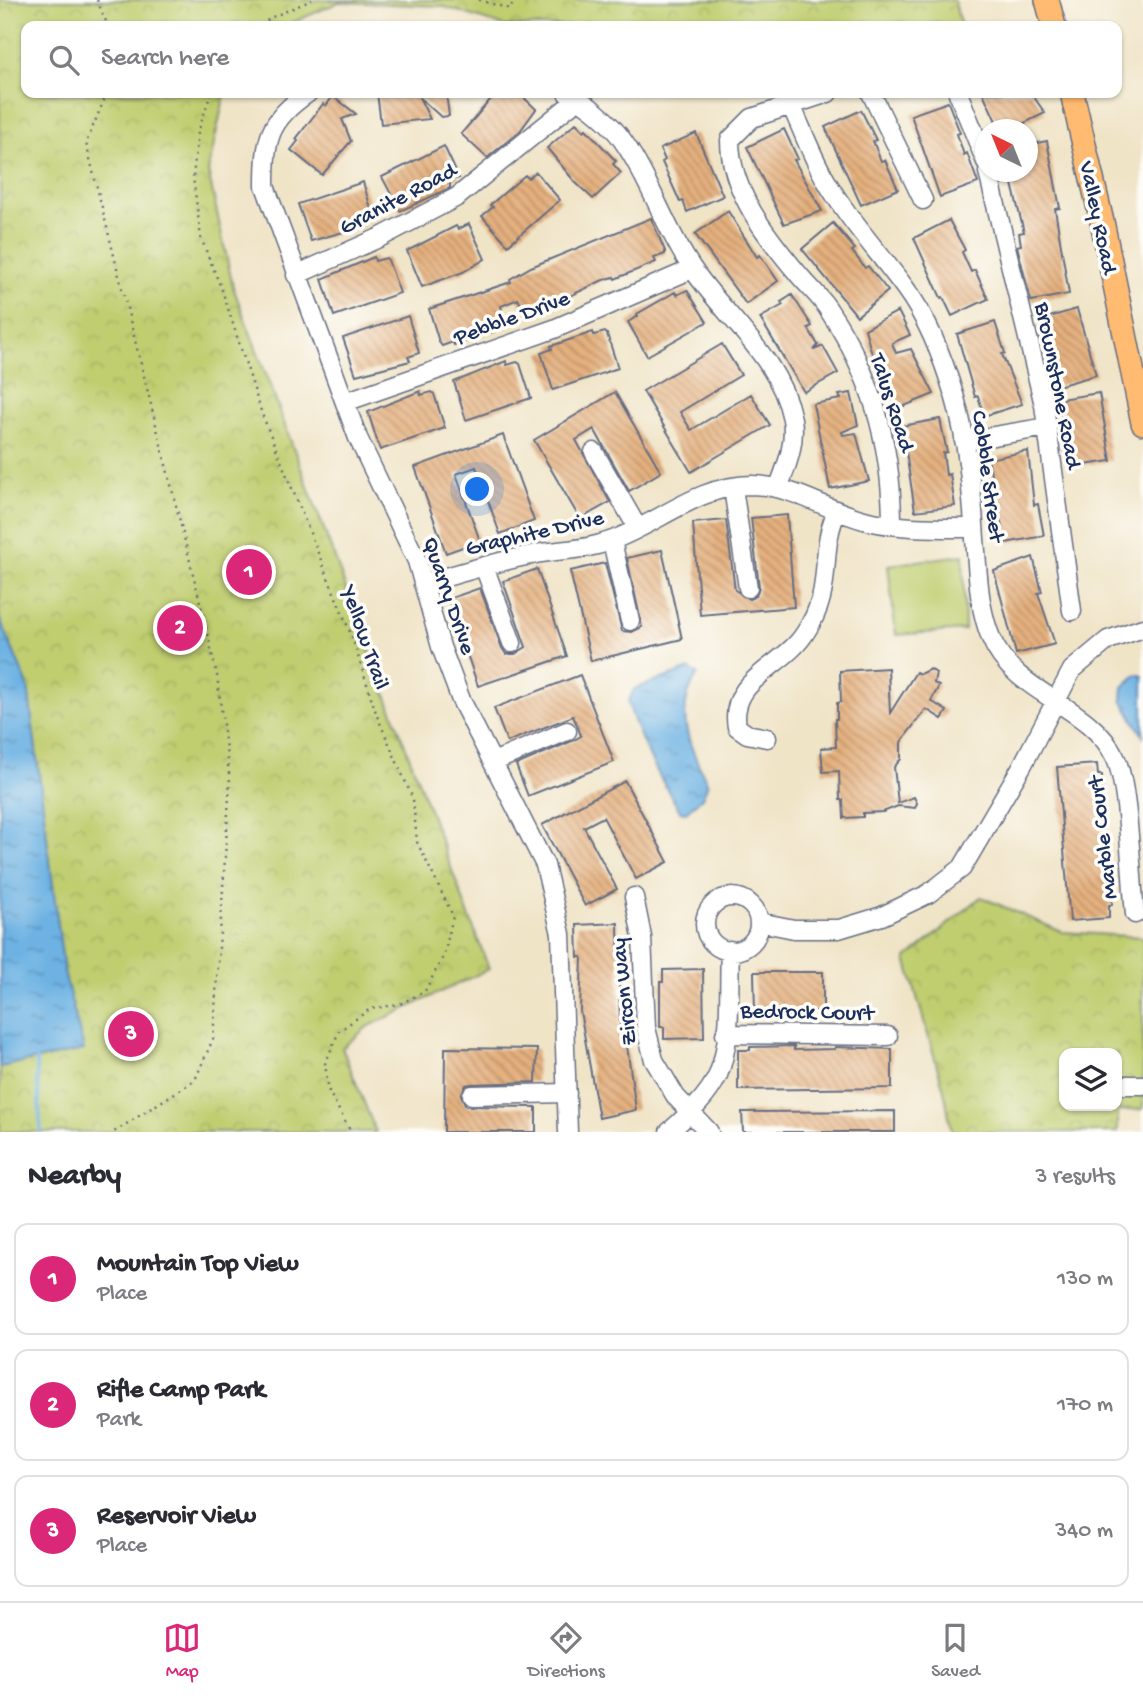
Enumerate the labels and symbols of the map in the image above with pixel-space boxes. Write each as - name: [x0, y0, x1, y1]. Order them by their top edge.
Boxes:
- north arrow: [975, 119, 1038, 182]
- street label: Granite Road: [336, 157, 463, 242]
- street label: Valley Road: [1071, 158, 1122, 278]
- street label: Pebble Drive: [450, 285, 575, 353]
- street label: Brownstone Road: [1027, 299, 1086, 473]
- street label: Talus Road: [862, 349, 920, 457]
- street label: Cobble Street: [964, 409, 1009, 546]
- your location: [460, 472, 494, 506]
- street label: Graphite Drive: [463, 505, 608, 563]
- street label: Quarry Drive: [415, 534, 481, 659]
- pin: 1: [226, 546, 272, 598]
- street label: Yellow Trail: [333, 581, 394, 693]
- pin: 2: [157, 602, 203, 654]
- street label: Marble Court: [1083, 773, 1125, 901]
- street label: Zircon Way: [606, 937, 645, 1047]
- street label: Bedrock Court: [739, 999, 875, 1028]
- pin: 3: [108, 1008, 154, 1060]

